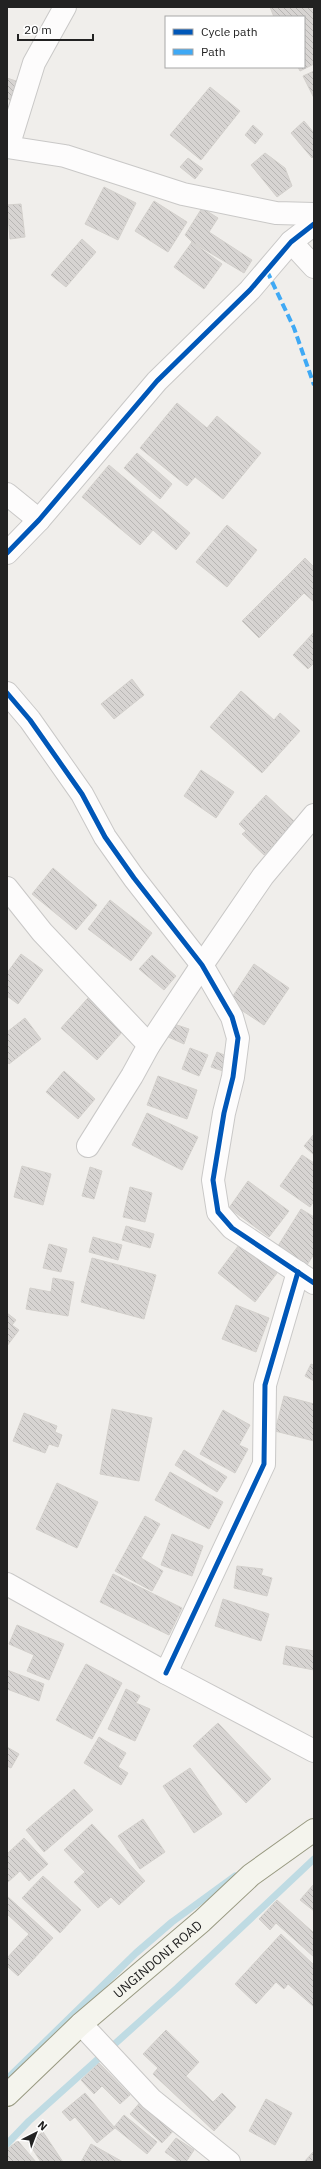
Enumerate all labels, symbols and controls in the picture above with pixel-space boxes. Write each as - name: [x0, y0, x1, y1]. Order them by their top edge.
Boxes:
- scale bar: [18, 16, 93, 42]
- legend: [165, 16, 305, 68]
- text: 20 m: [24, 22, 52, 37]
- text: Cycle path: [201, 24, 258, 39]
- text: Path: [201, 44, 226, 59]
- street label: UNGINDONI ROAD: [110, 1917, 206, 2002]
- north arrow: [16, 2113, 56, 2153]
- text: N: [35, 2118, 50, 2133]

